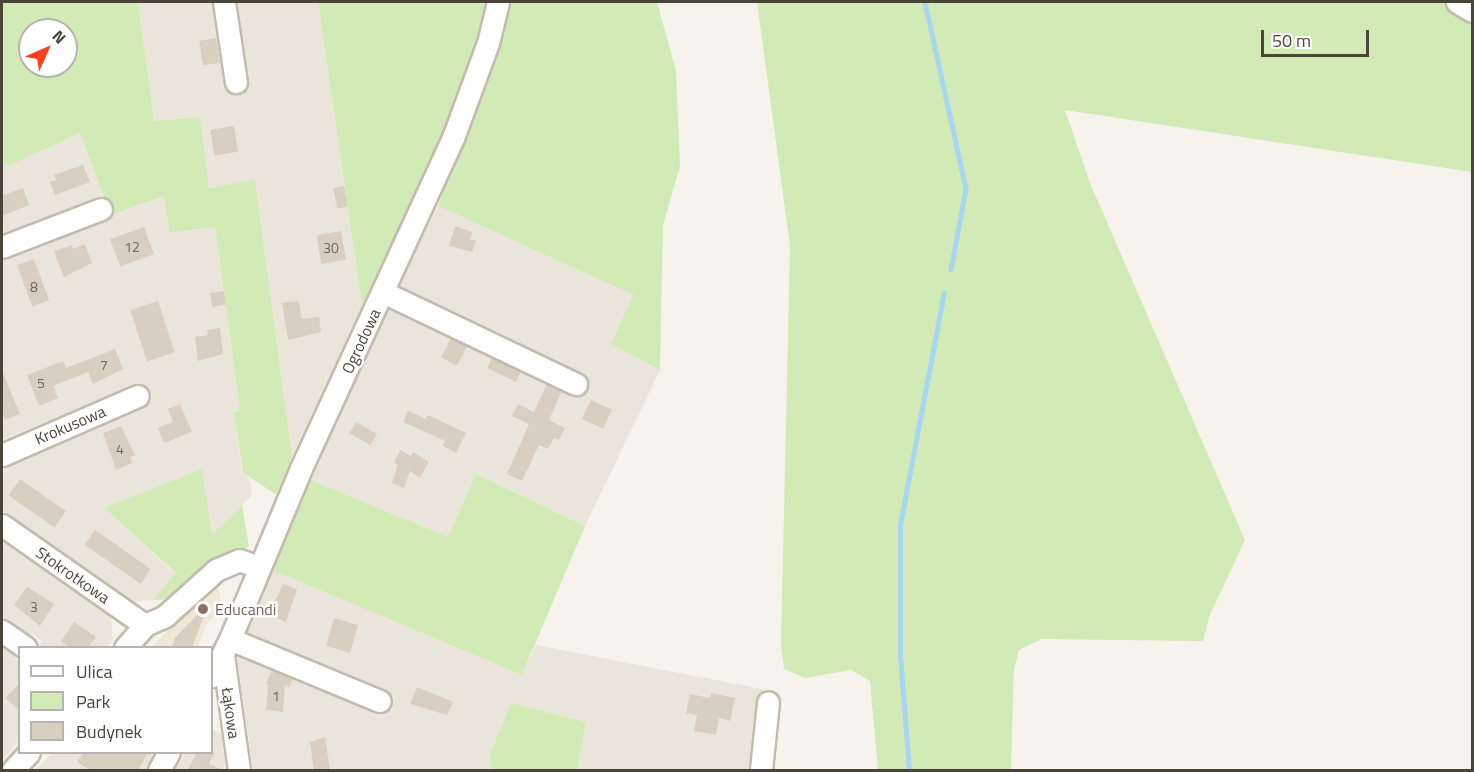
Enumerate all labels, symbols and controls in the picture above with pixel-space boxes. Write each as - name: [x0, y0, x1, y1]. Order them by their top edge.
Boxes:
- north arrow: [18, 18, 78, 78]
- scale bar: [1264, 18, 1372, 56]
- text: N: [47, 24, 72, 49]
- text: 50 m: [1272, 27, 1311, 54]
- house number: 12: [124, 239, 140, 255]
- house number: 30: [323, 240, 339, 256]
- house number: 8: [30, 279, 38, 295]
- street label: Ogrodowa: [338, 305, 384, 377]
- house number: 7: [100, 357, 108, 373]
- house number: 5: [37, 375, 45, 391]
- street label: Krokusowa: [32, 402, 108, 448]
- house number: 4: [116, 441, 124, 457]
- street label: Stokrotkowa: [32, 543, 114, 607]
- house number: 3: [30, 599, 38, 615]
- place label: Educandi: [215, 599, 276, 619]
- marker: Educandi: [196, 602, 210, 616]
- legend: [18, 646, 213, 754]
- text: Ulica: [76, 658, 113, 685]
- street label: Łąkowa: [218, 686, 244, 740]
- text: Park: [76, 688, 110, 715]
- house number: 1: [272, 688, 280, 704]
- text: Budynek: [76, 718, 142, 745]

